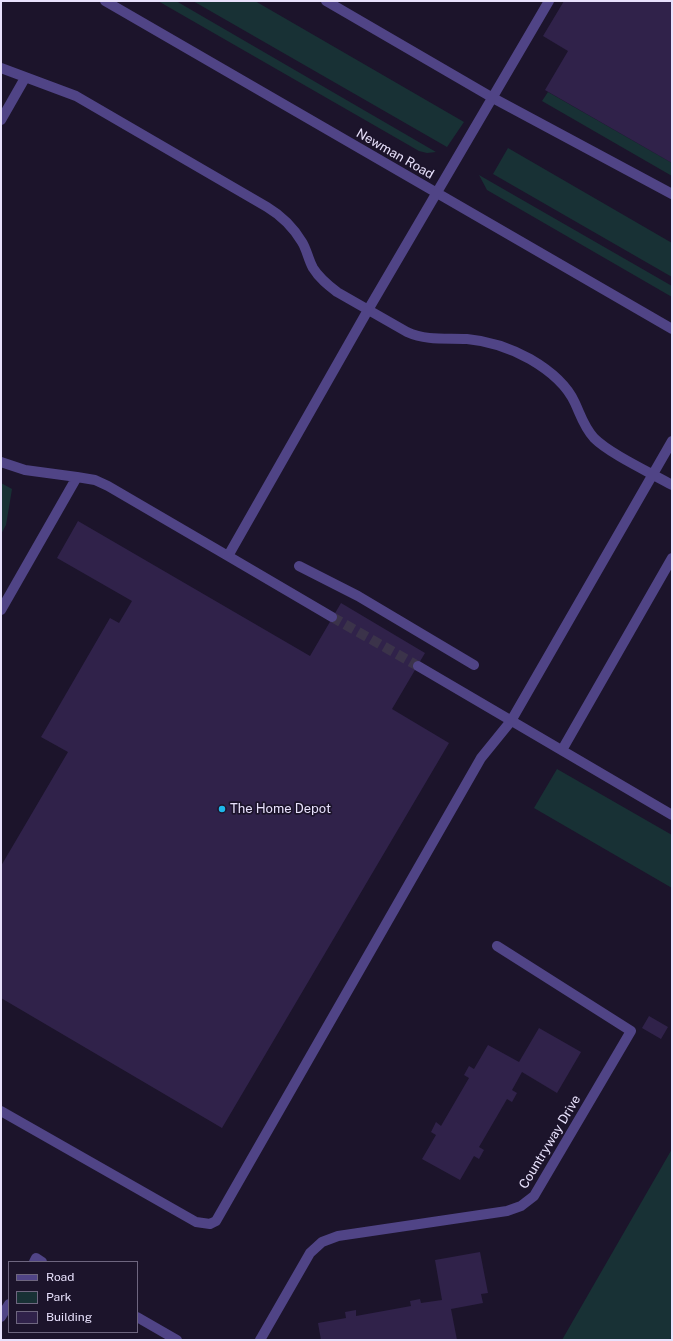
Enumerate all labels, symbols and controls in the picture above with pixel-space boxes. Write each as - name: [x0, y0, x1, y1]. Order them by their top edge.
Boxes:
- street label: Newman Road: [353, 125, 437, 183]
- place label: The Home Depot: [230, 801, 331, 817]
- marker: The Home Depot: [217, 804, 227, 814]
- street label: Countryway Drive: [516, 1092, 584, 1192]
- legend: [8, 1261, 138, 1333]
- text: Road: [46, 1270, 74, 1284]
- text: Park: [46, 1290, 72, 1304]
- text: Building: [46, 1310, 92, 1324]

